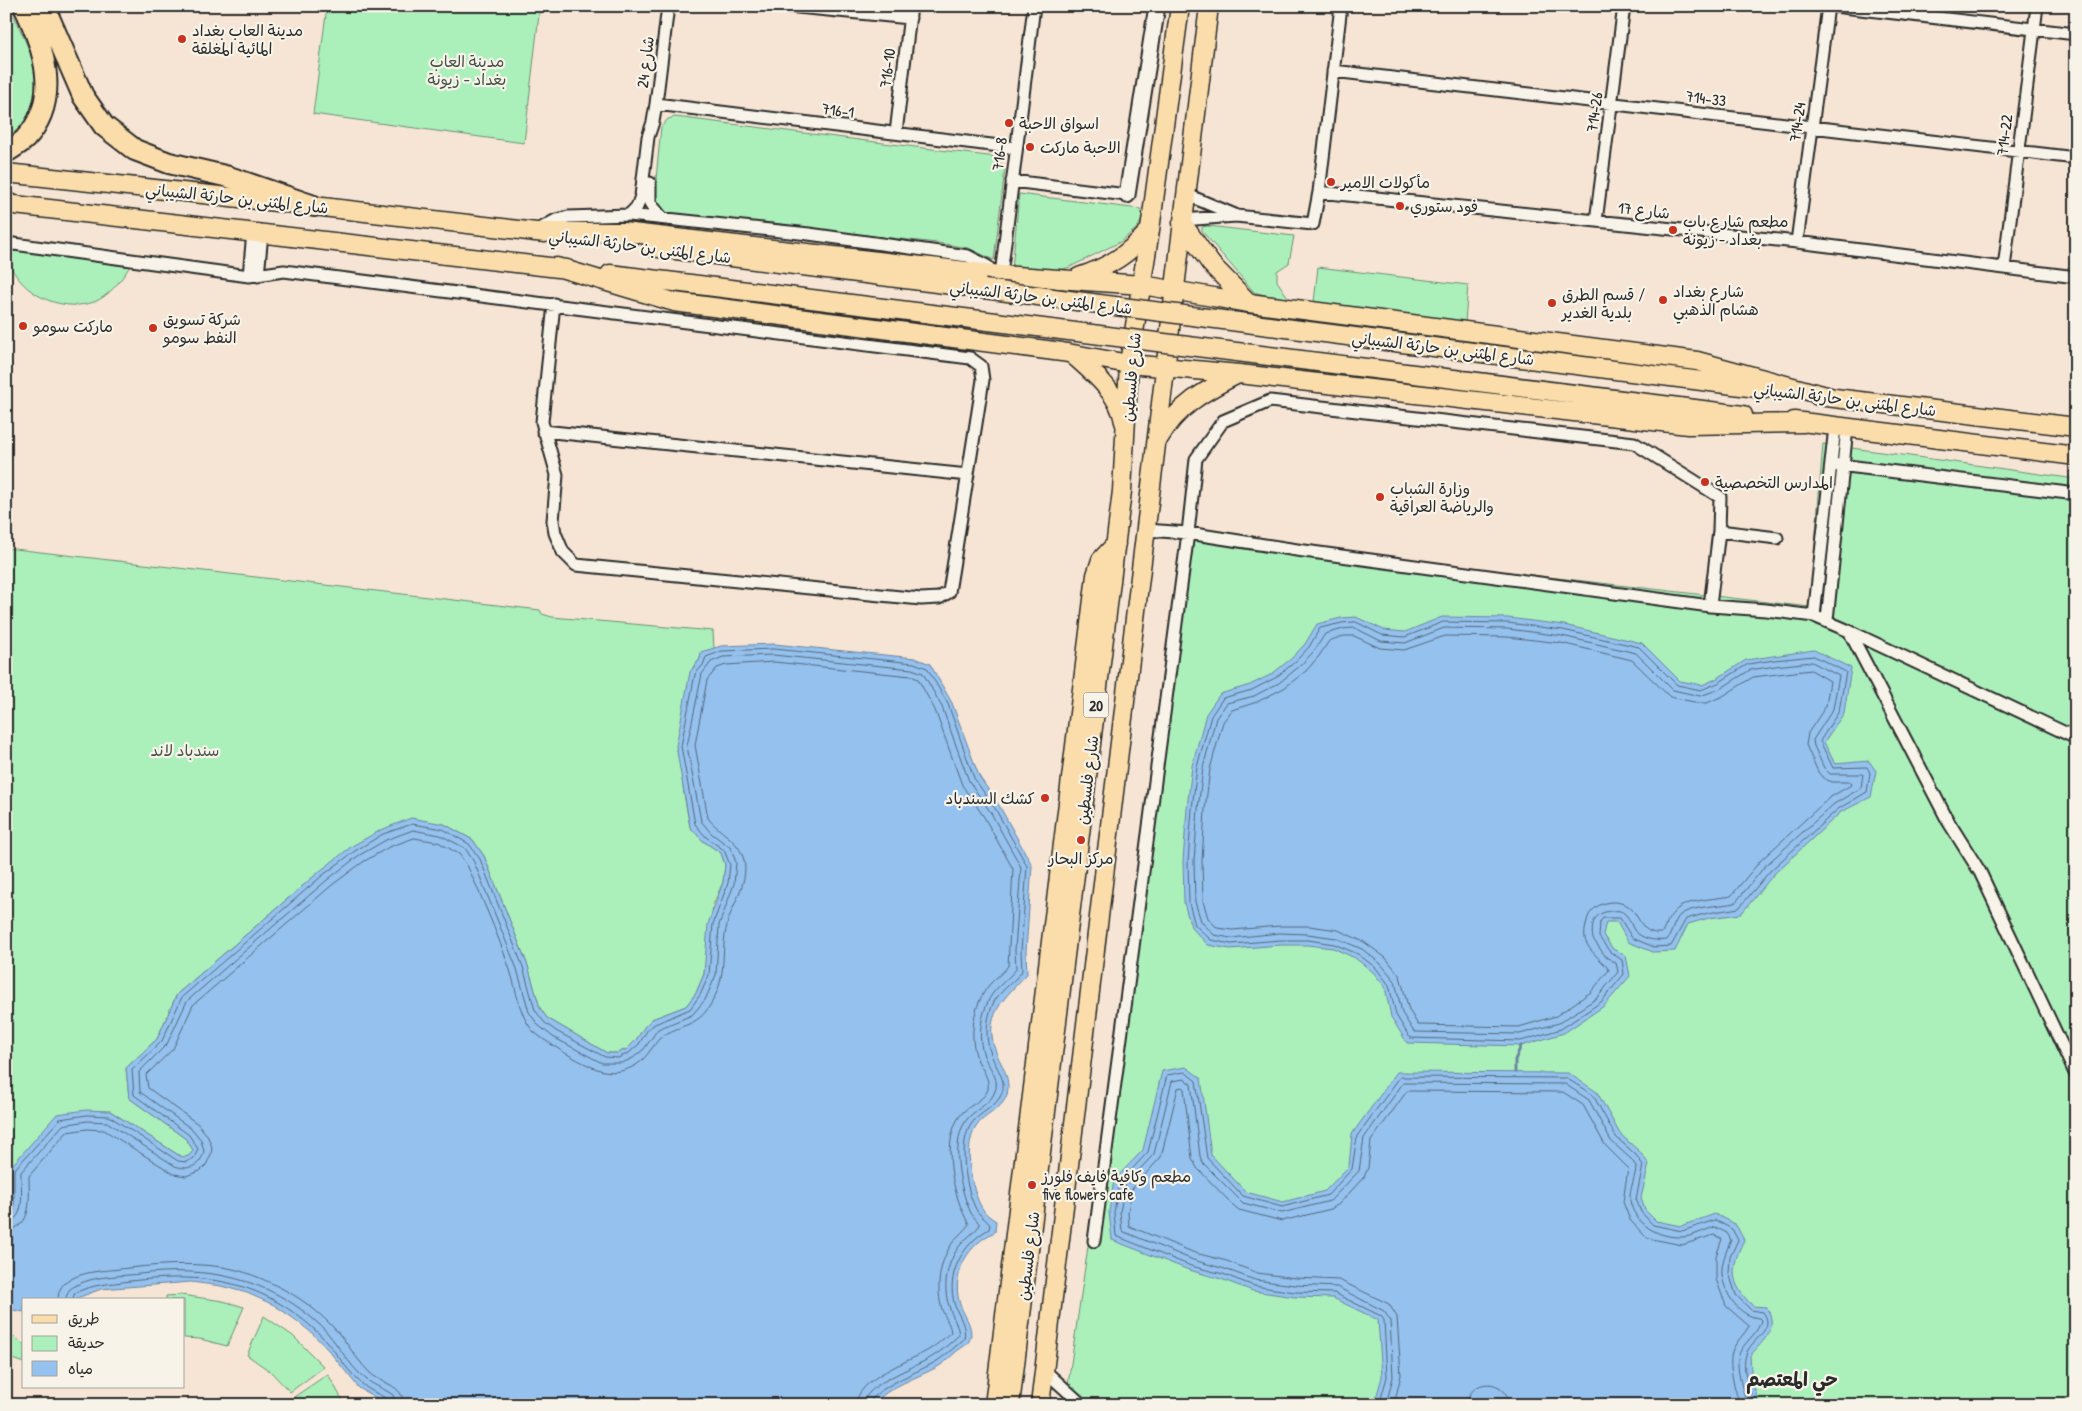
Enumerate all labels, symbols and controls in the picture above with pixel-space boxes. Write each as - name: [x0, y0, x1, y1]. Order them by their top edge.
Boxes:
- place label: مدينة العاب بغداد المائية المغلقة: [192, 19, 303, 59]
- marker: مدينة العاب بغداد المائية المغلقة: [176, 33, 188, 45]
- street label: شارع 24: [631, 35, 660, 89]
- street label: 716-10: [874, 47, 900, 89]
- park label: مدينة العاب بغداد - زيونة: [428, 50, 506, 90]
- street label: 714-33: [1685, 85, 1727, 111]
- street label: 714-26: [1580, 91, 1608, 133]
- street label: 716-1: [821, 97, 856, 123]
- street label: 714-24: [1783, 101, 1811, 143]
- place label: اسواق الاحبة: [1019, 112, 1099, 134]
- street label: 714-22: [1991, 113, 2017, 157]
- marker: اسواق الاحبة: [1003, 117, 1015, 129]
- street label: 716-8: [986, 136, 1012, 172]
- place label: الاحبة ماركت: [1040, 136, 1121, 158]
- marker: الاحبة ماركت: [1024, 141, 1036, 153]
- place label: مأكولات الامير: [1339, 171, 1430, 193]
- marker: مأكولات الامير: [1325, 176, 1337, 188]
- street label: شارع المثنى بن حارثة الشيباني: [144, 177, 329, 223]
- place label: فود ستوري: [1410, 195, 1478, 218]
- street label: شارع 17: [1617, 196, 1671, 225]
- marker: فود ستوري: [1394, 200, 1406, 212]
- place label: مطعم شارع باب بغداد - زيونة: [1683, 210, 1789, 250]
- street label: شارع المثنى بن حارثة الشيباني: [547, 224, 732, 272]
- marker: مطعم شارع باب بغداد - زيونة: [1667, 224, 1679, 236]
- street label: شارع المثنى بن حارثة الشيباني: [948, 275, 1133, 323]
- place label: شارع بغداد هشام الذهبي: [1673, 280, 1759, 324]
- place label: قسم الطرق / بلدية الغدير: [1560, 283, 1645, 323]
- marker: شارع بغداد هشام الذهبي: [1657, 294, 1669, 306]
- marker: قسم الطرق / بلدية الغدير: [1546, 297, 1558, 309]
- place label: شركة تسويق النفط سومو: [162, 308, 241, 348]
- place label: ماركت سومو: [32, 315, 113, 337]
- marker: ماركت سومو: [17, 320, 29, 332]
- marker: شركة تسويق النفط سومو: [147, 322, 159, 334]
- street label: شارع المثنى بن حارثة الشيباني: [1350, 326, 1535, 374]
- street label: شارع فلسطين: [1116, 331, 1147, 423]
- street label: شارع المثنى بن حارثة الشيباني: [1752, 377, 1937, 425]
- place label: المدارس التخصصية: [1715, 471, 1833, 493]
- marker: المدارس التخصصية: [1699, 476, 1711, 488]
- place label: وزارة الشباب والرياضة العراقية: [1390, 477, 1494, 517]
- marker: وزارة الشباب والرياضة العراقية: [1374, 491, 1386, 503]
- road number: 20: [1084, 692, 1108, 718]
- street label: شارع فلسطين: [1071, 734, 1104, 826]
- park label: سندباد لاند: [151, 739, 219, 761]
- place label: كشك السندباد: [946, 787, 1035, 809]
- marker: كشك السندباد: [1039, 792, 1051, 804]
- marker: مركز البحار: [1075, 834, 1087, 846]
- place label: مركز البحار: [1047, 847, 1113, 869]
- place label: مطعم وكافية فايف فلورز five flowers cafe: [1040, 1165, 1191, 1205]
- marker: مطعم وكافية فايف فلورز five flowers cafe: [1026, 1179, 1038, 1191]
- street label: شارع فلسطين: [1012, 1210, 1045, 1302]
- legend: [22, 1298, 185, 1388]
- text: طريق: [68, 1308, 100, 1329]
- text: حديقة: [68, 1332, 105, 1353]
- text: مياه: [68, 1358, 93, 1379]
- district label: حي المعتصم: [1746, 1366, 1838, 1396]

